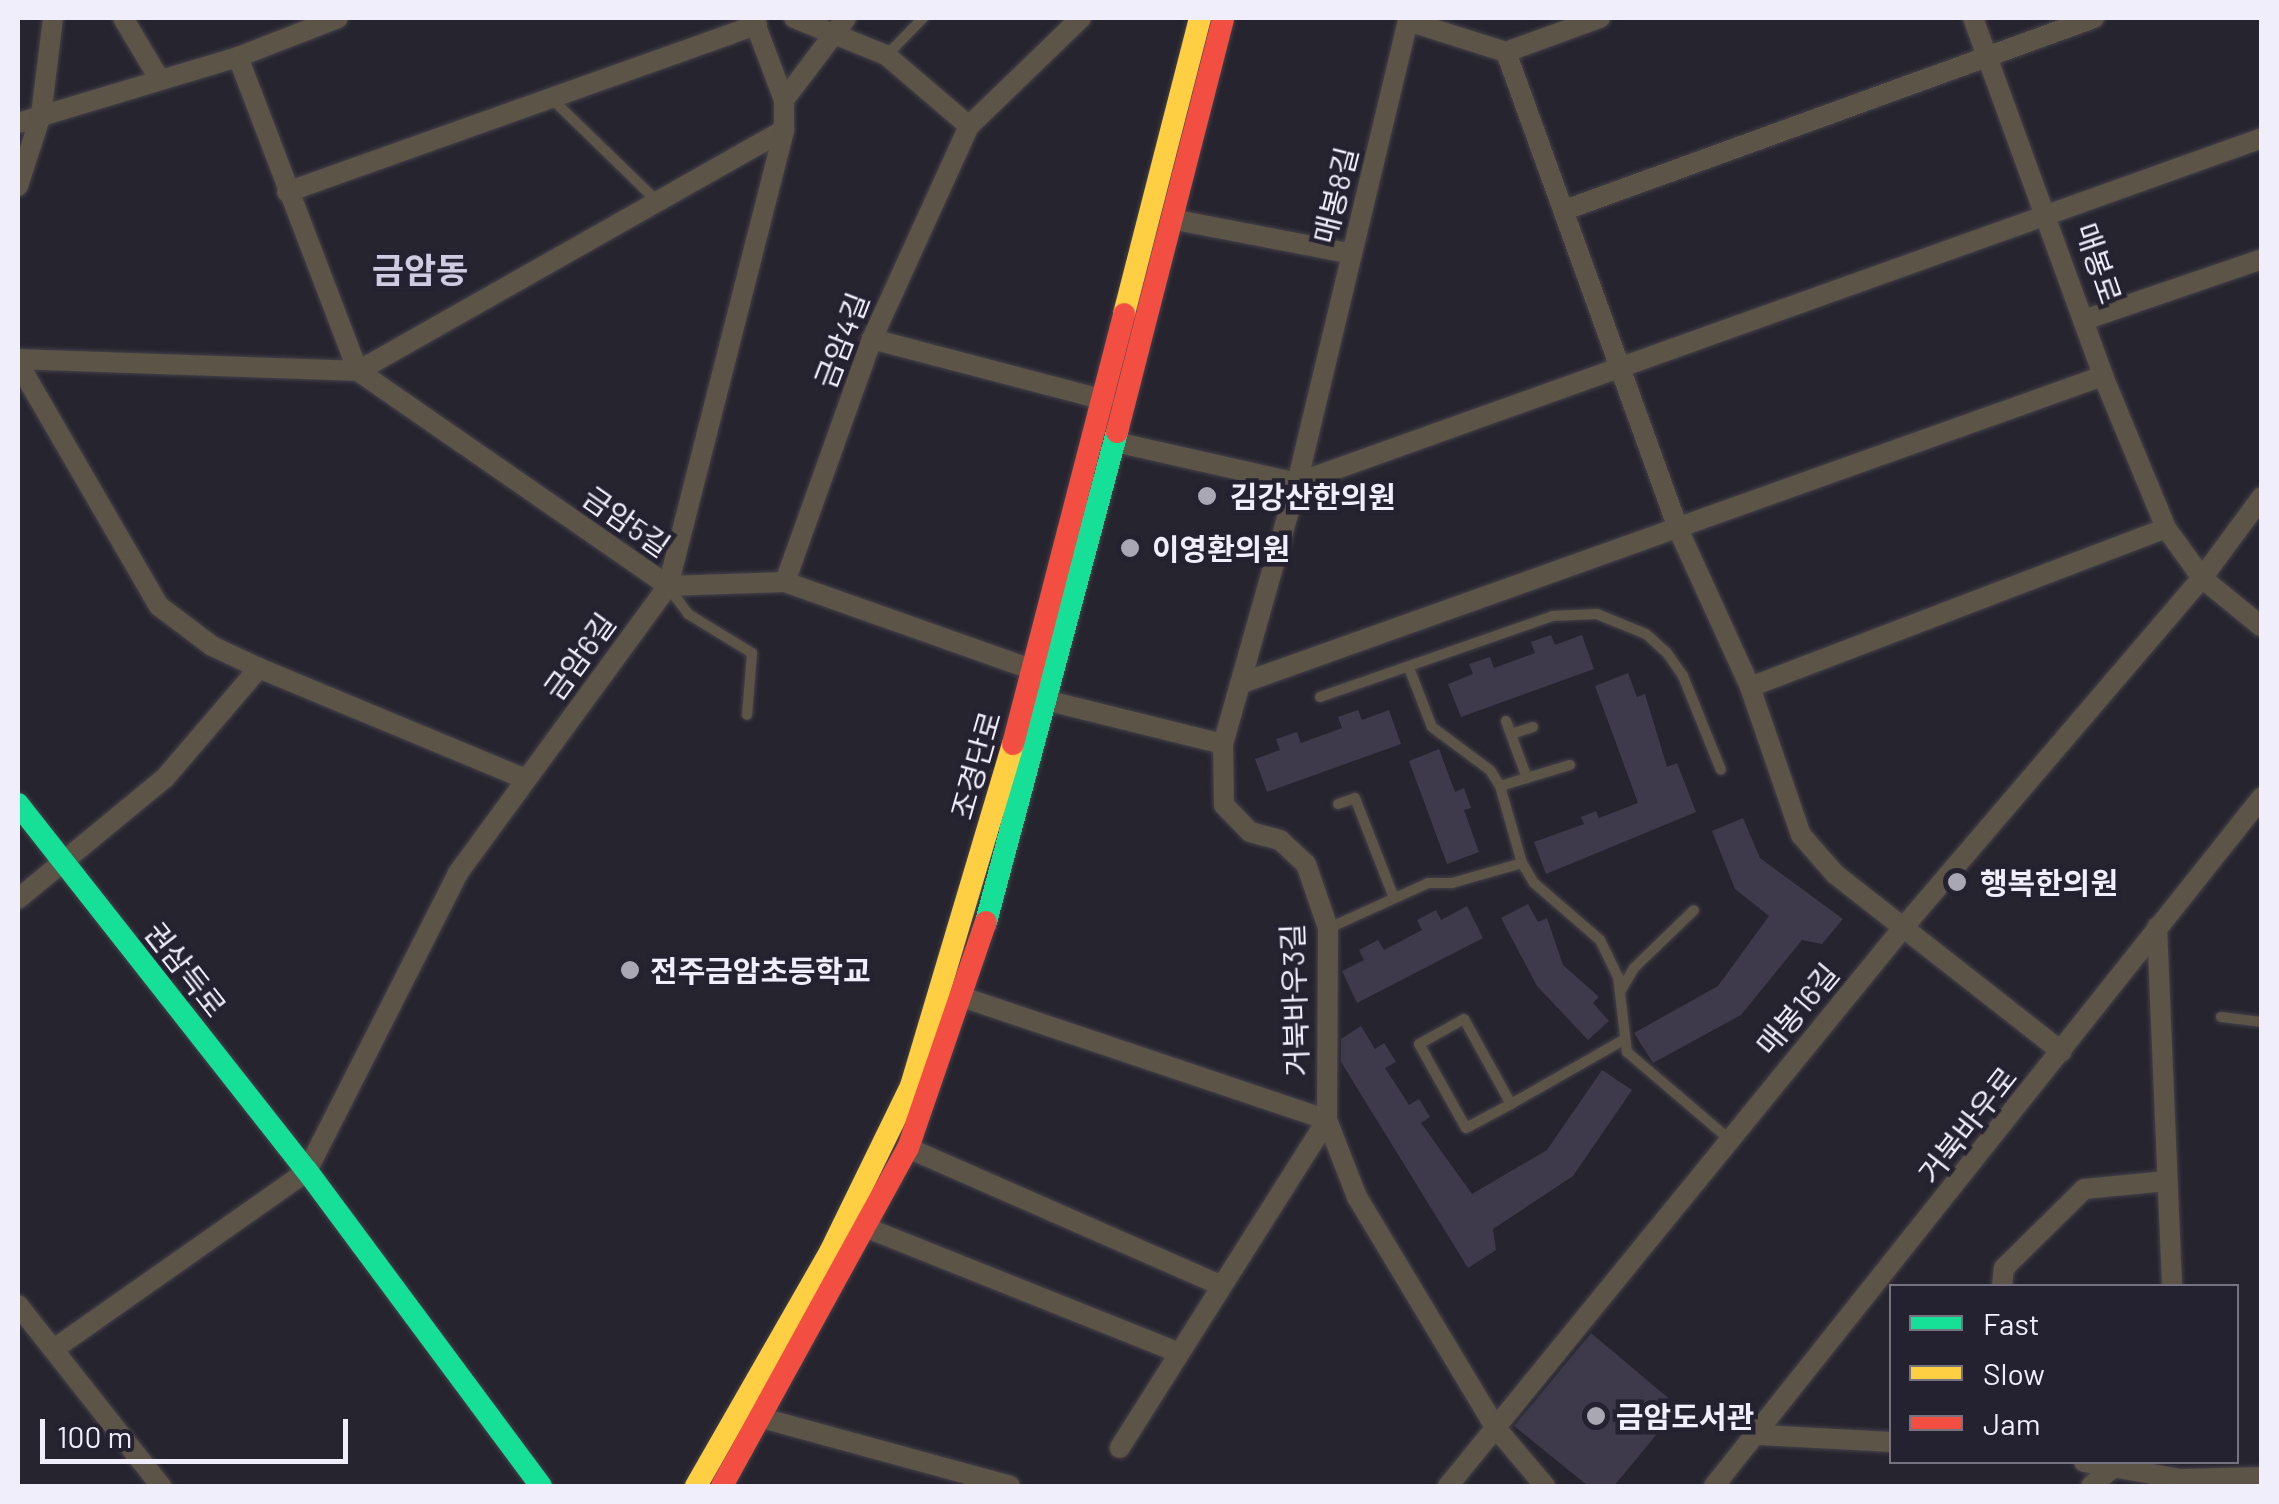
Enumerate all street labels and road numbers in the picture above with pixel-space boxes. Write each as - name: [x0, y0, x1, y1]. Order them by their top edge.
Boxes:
- street label: 매봉8길: [1306, 143, 1364, 247]
- street label: 매봉로: [2069, 218, 2129, 308]
- street label: 금암4길: [806, 287, 876, 393]
- street label: 금암5길: [576, 478, 678, 564]
- street label: 금암6길: [536, 606, 622, 706]
- street label: 조경단로: [942, 707, 1008, 823]
- street label: 권삼득로: [138, 914, 234, 1024]
- street label: 거북바우3길: [1273, 923, 1315, 1077]
- street label: 매봉16길: [1748, 956, 1846, 1062]
- street label: 거북바우로: [1910, 1060, 2024, 1190]

